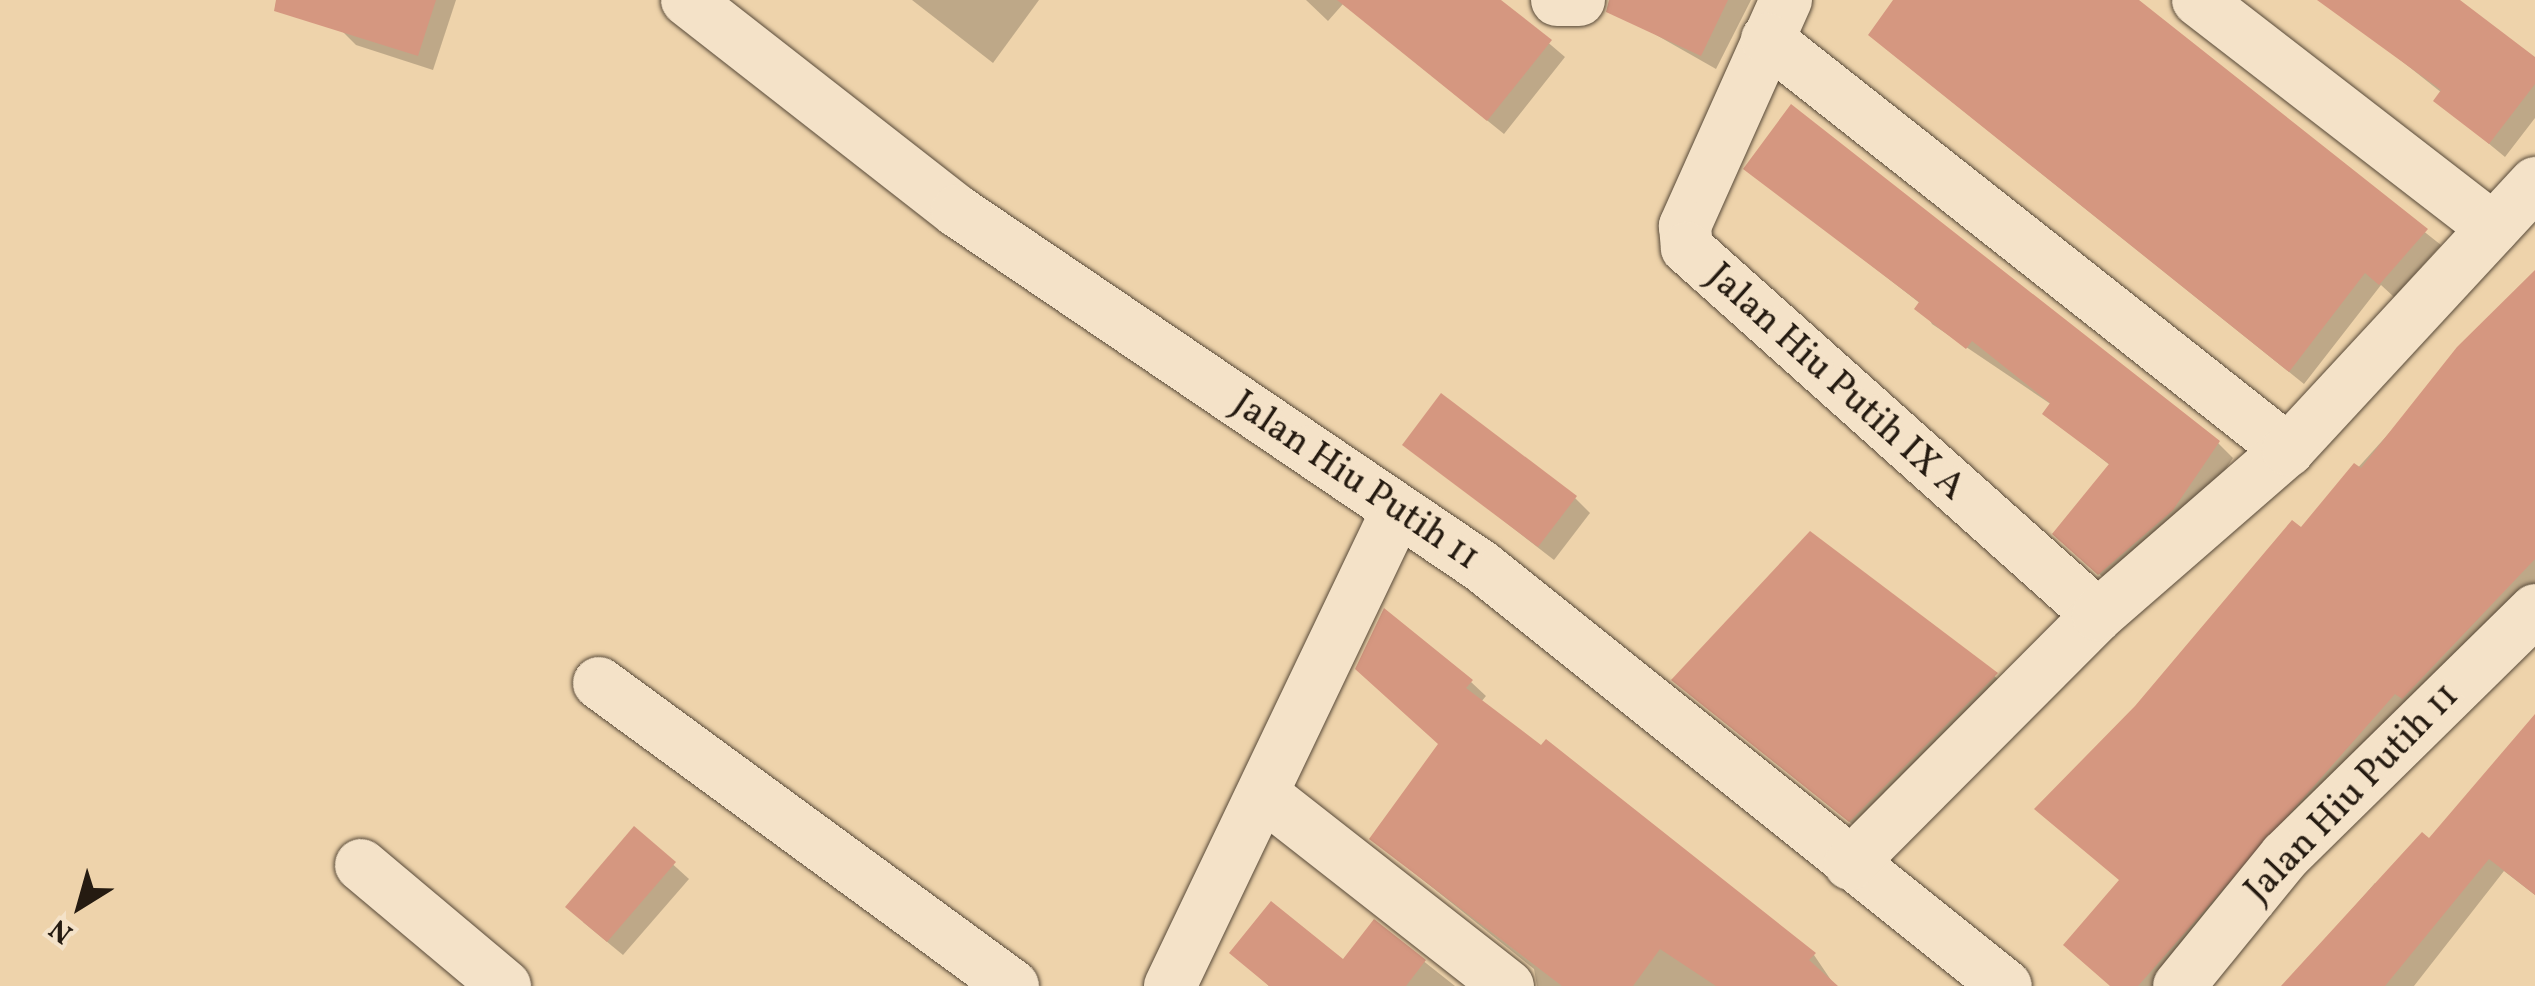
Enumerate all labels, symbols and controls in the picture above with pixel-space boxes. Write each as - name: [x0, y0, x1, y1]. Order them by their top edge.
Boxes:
- street label: Jalan Hiu Putih IX A: [1696, 255, 1974, 511]
- street label: Jalan Hiu Putih 11: [1222, 382, 1488, 582]
- street label: Jalan Hiu Putih 11: [2236, 674, 2470, 914]
- north arrow: [30, 856, 130, 956]
- text: N: [42, 909, 82, 952]

